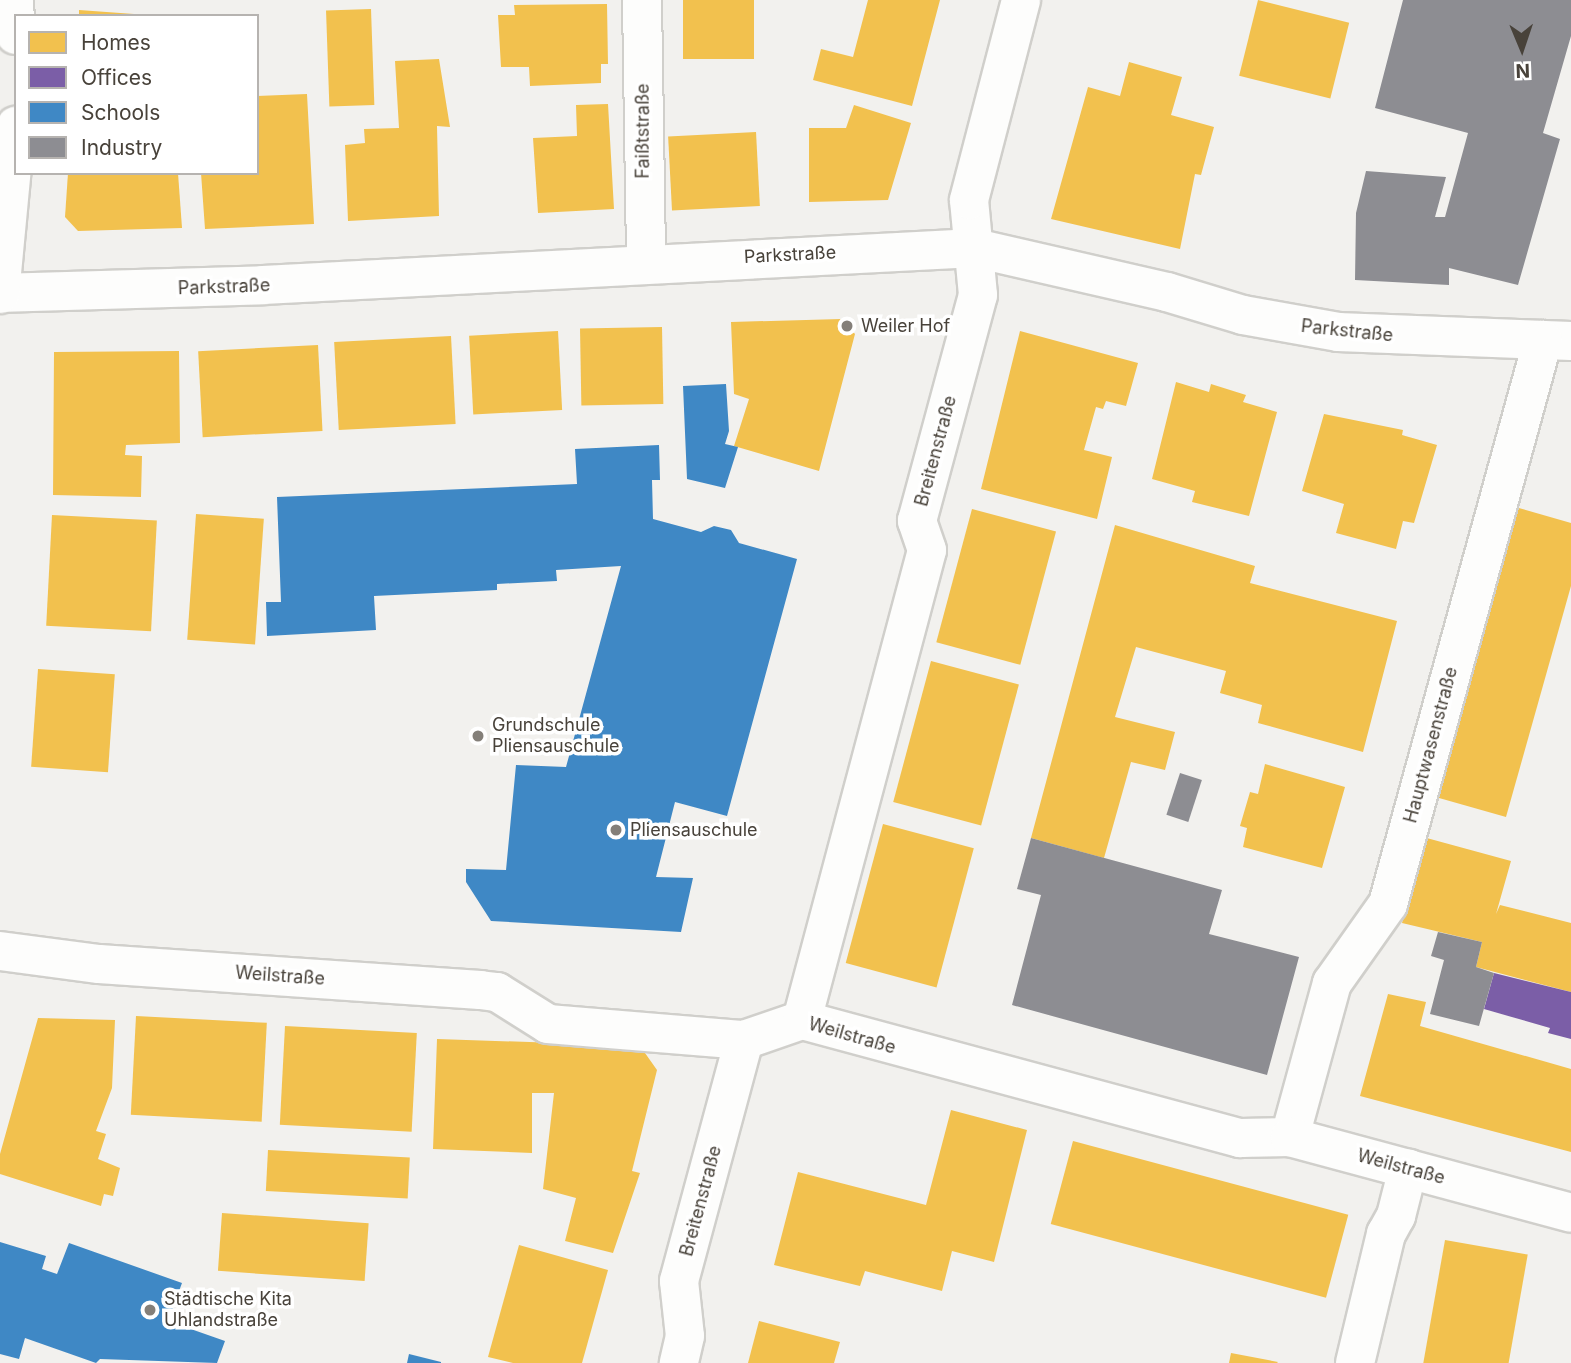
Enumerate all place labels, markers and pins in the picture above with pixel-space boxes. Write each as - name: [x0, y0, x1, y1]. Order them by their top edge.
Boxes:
- place label: Weiler Hof: [861, 315, 950, 337]
- marker: Weiler Hof: [839, 318, 855, 334]
- place label: Grundschule Pliensauschule: [492, 715, 620, 758]
- marker: Grundschule Pliensauschule: [470, 728, 486, 744]
- place label: Pliensauschule: [630, 819, 758, 841]
- marker: Pliensauschule: [608, 822, 624, 838]
- place label: Städtische Kita Uhlandstraße: [164, 1289, 292, 1332]
- marker: Städtische Kita Uhlandstraße: [142, 1302, 158, 1318]

